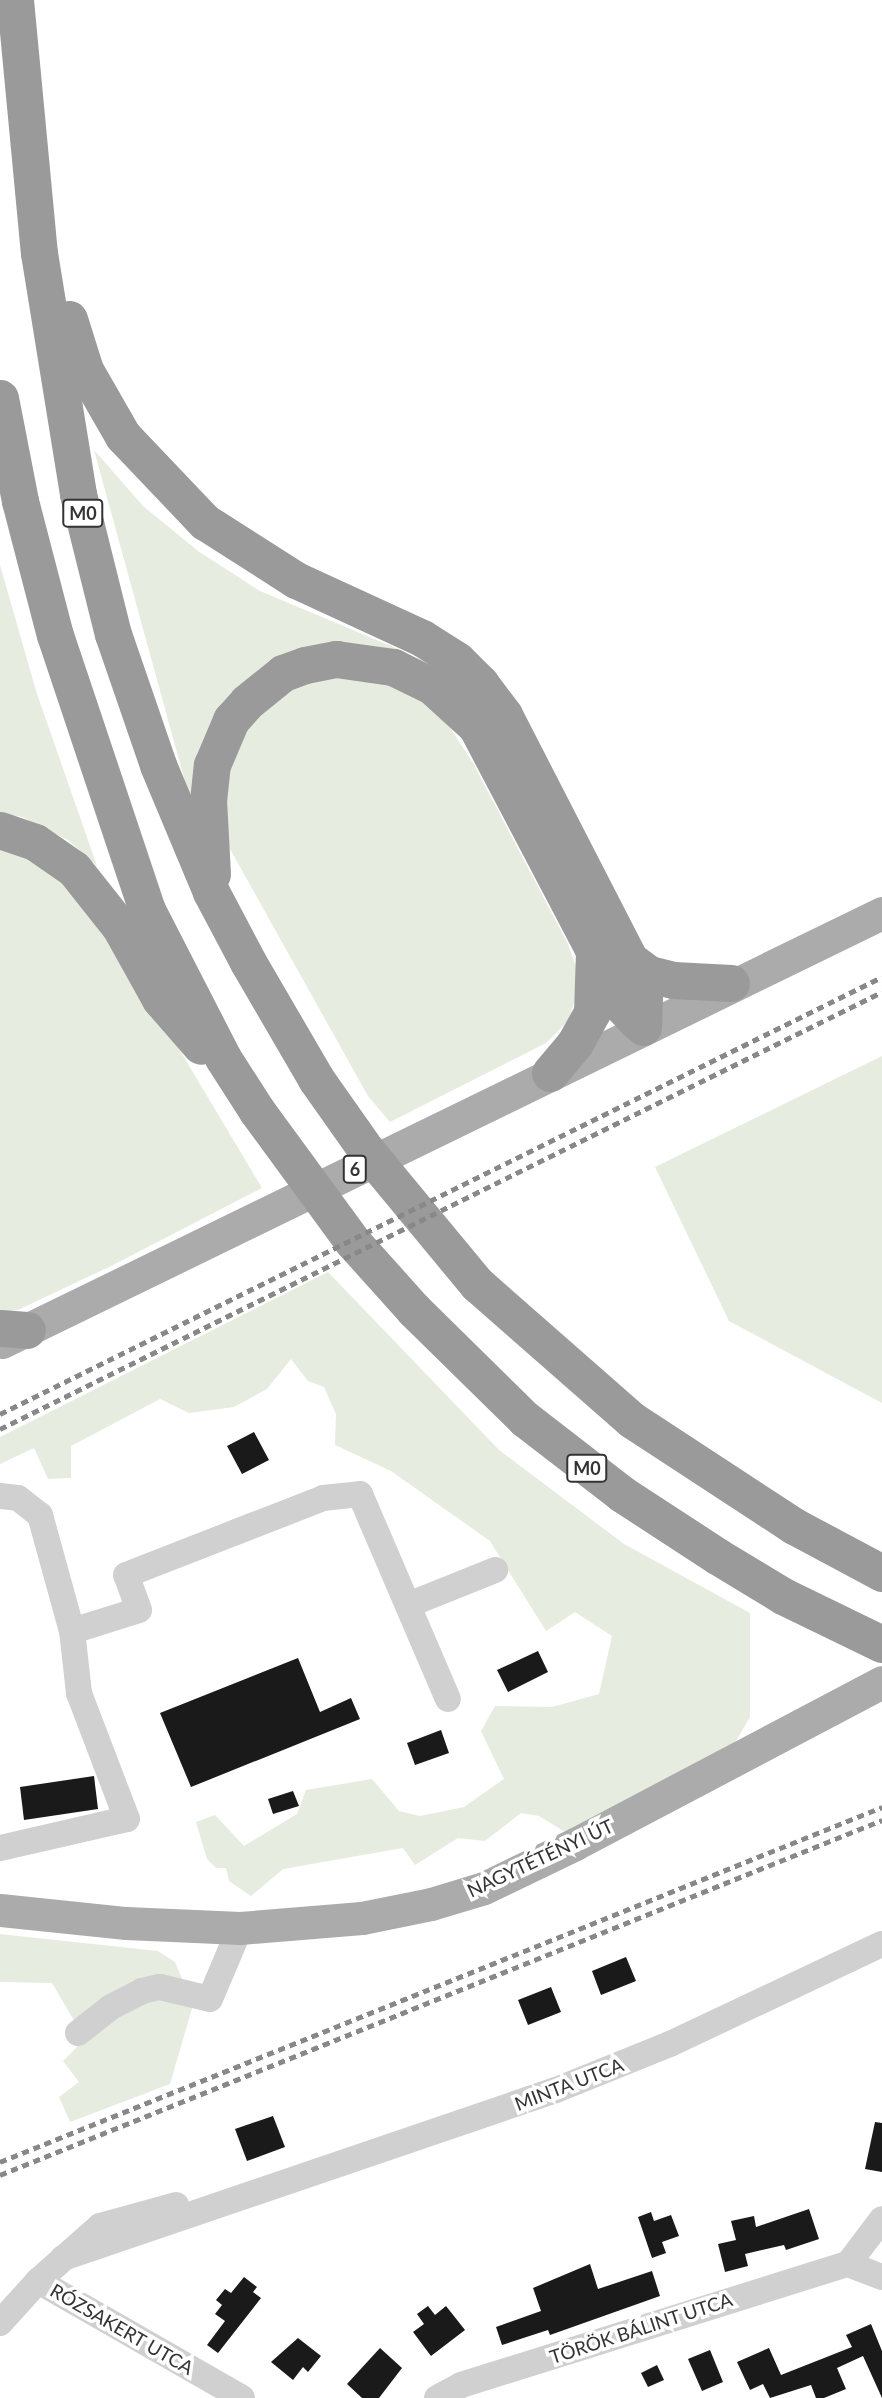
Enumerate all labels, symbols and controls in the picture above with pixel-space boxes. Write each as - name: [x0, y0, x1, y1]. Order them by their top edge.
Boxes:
- road number: M0: [62, 499, 104, 528]
- road number: 6: [343, 1154, 367, 1184]
- road number: M0: [566, 1454, 608, 1483]
- street label: NAGYTÉTÉNYI ÚT: [463, 1814, 617, 1902]
- street label: MINTA UTCA: [511, 2053, 627, 2115]
- street label: RÓZSAKERT UTCA: [46, 2279, 198, 2379]
- street label: TÖRÖK BÁLINT UTCA: [547, 2288, 735, 2368]

